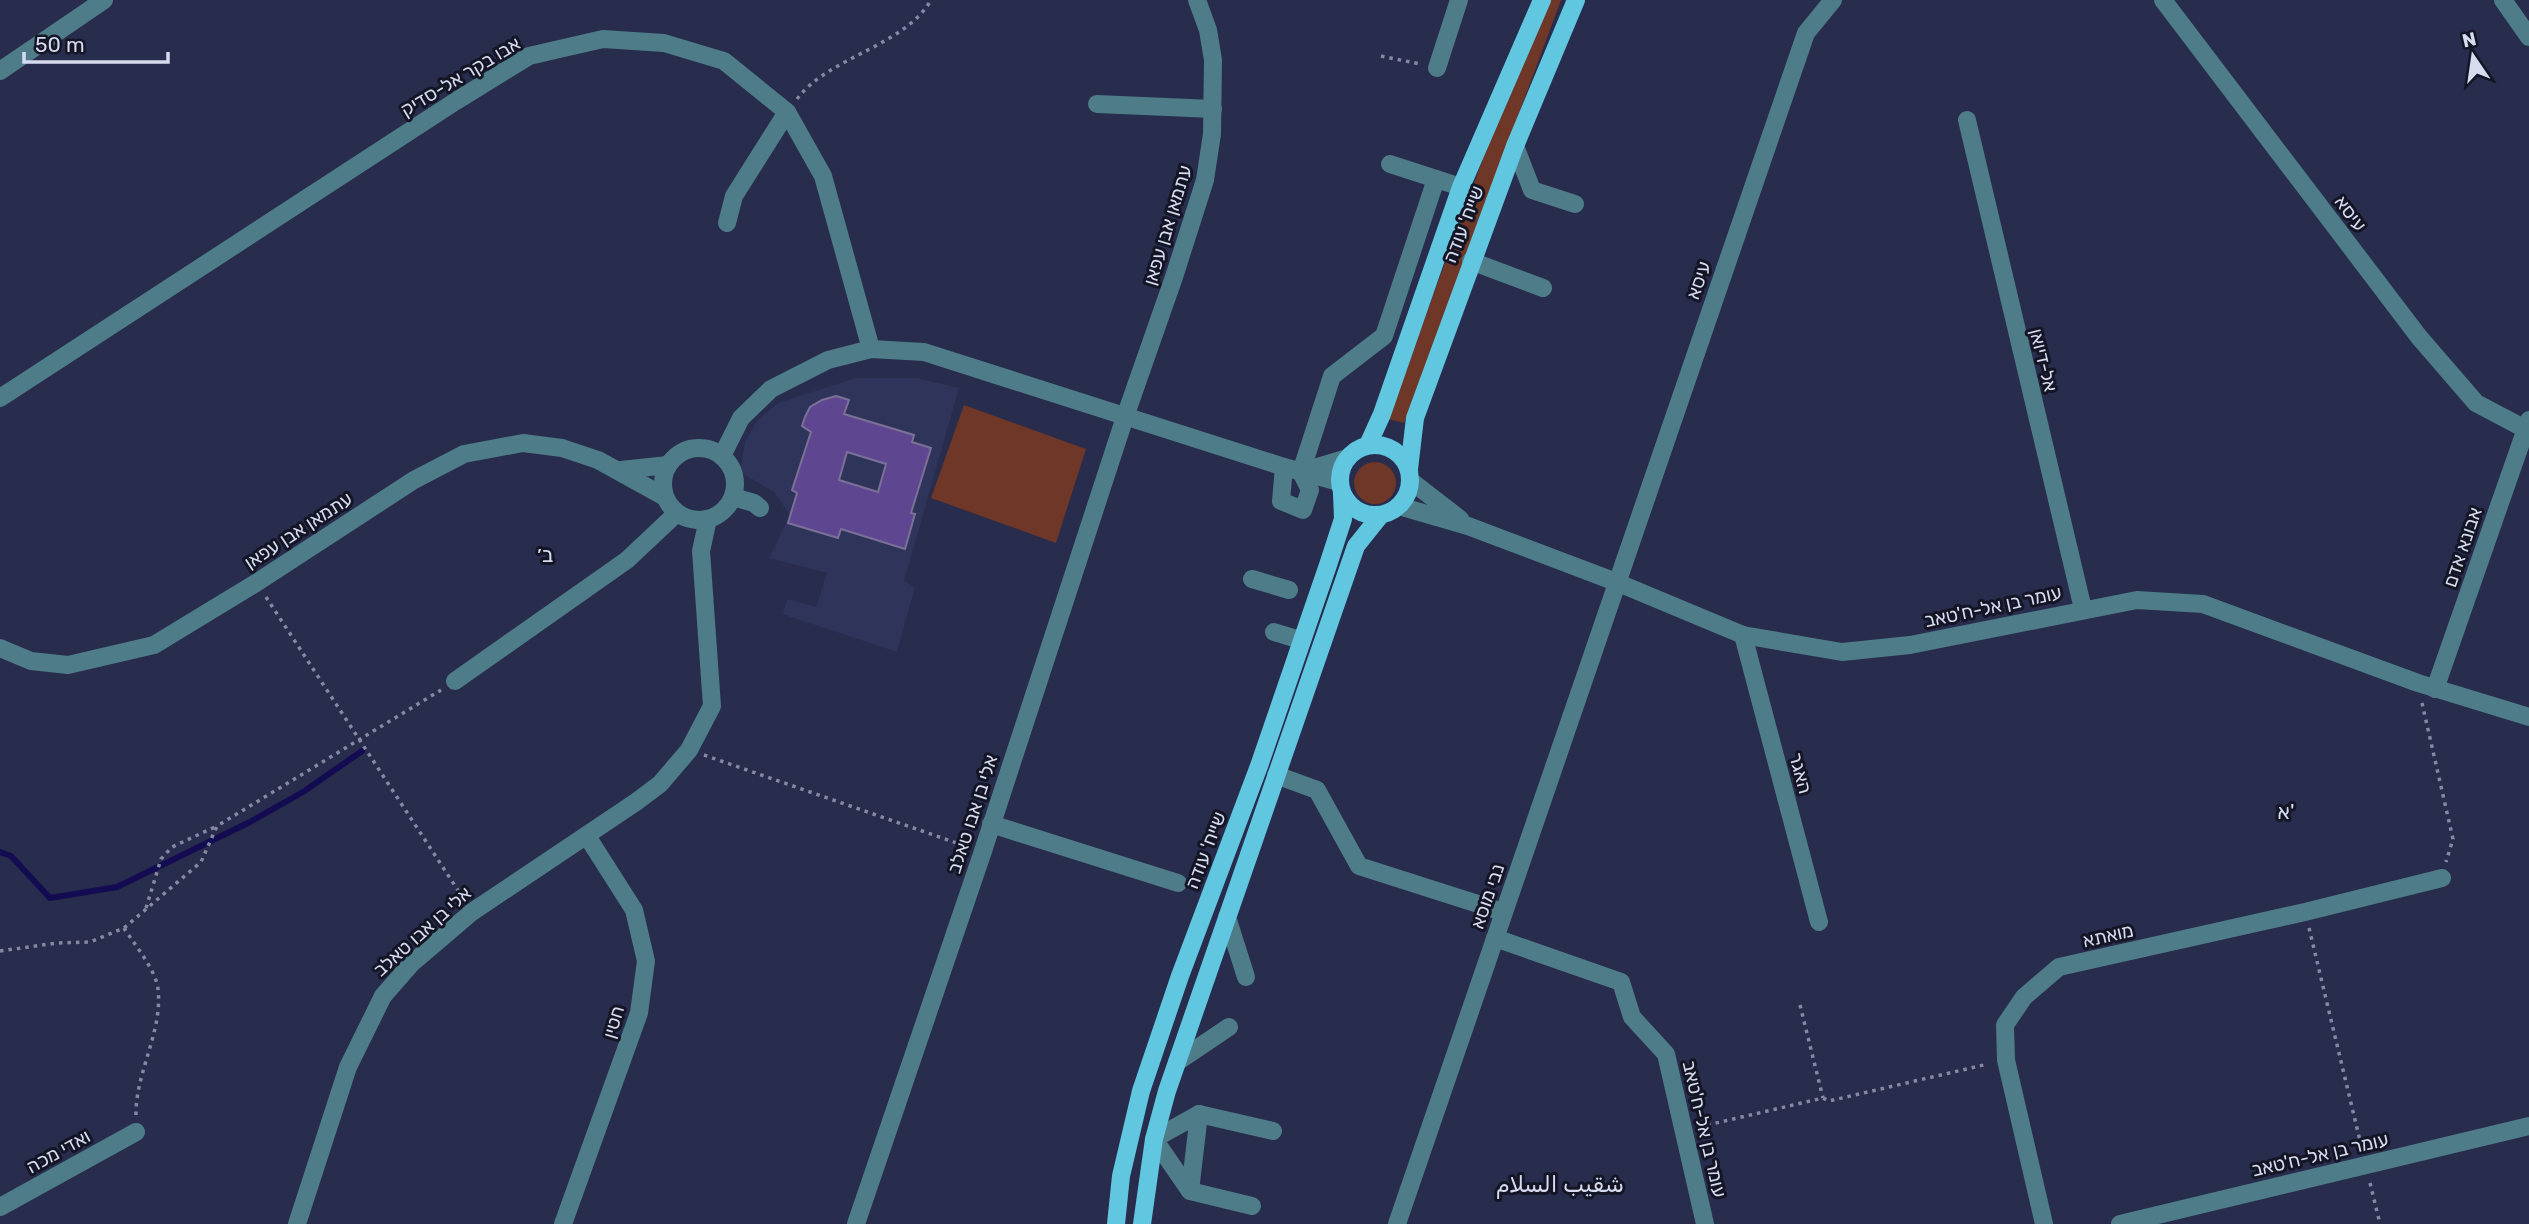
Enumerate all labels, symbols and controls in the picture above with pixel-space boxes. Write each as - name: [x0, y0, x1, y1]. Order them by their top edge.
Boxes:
- scale bar: [24, 21, 168, 65]
- north arrow: [2438, 21, 2508, 91]
- text: N: [2460, 27, 2479, 53]
- text: 50 m: [35, 32, 85, 57]
- street label: אבו בקר אל-סדיק: [396, 32, 524, 121]
- street label: עתמאן אבן עפאן: [1138, 162, 1197, 288]
- street label: שייח' עודה: [1438, 182, 1489, 266]
- street label: עיסא: [2330, 191, 2371, 236]
- street label: עיסא: [1681, 258, 1716, 302]
- street label: אל-דיואן: [2025, 326, 2062, 394]
- street label: עתמאן אבן עפאן: [240, 487, 357, 574]
- street label: אבונא אדם: [2438, 504, 2487, 590]
- district label: ב׳: [537, 542, 553, 567]
- street label: עומר בן אל-ח'טאב: [1922, 581, 2064, 632]
- street label: האגר: [1784, 750, 1817, 796]
- street label: אלי בן אבו טאלב: [942, 752, 1002, 876]
- district label: א': [2278, 799, 2294, 824]
- street label: שייח' עודה: [1180, 808, 1231, 892]
- street label: נבי מוסא: [1466, 861, 1509, 932]
- street label: אלי בן אבו טאלב: [369, 882, 476, 981]
- street label: מואתא: [2080, 918, 2136, 952]
- street label: חטין: [598, 1003, 629, 1041]
- street label: עומר בן אל-ח'טאב: [1678, 1058, 1731, 1200]
- street label: ואדי מכה: [22, 1125, 94, 1178]
- street label: עומר בן אל-ח'טאב: [2249, 1128, 2391, 1181]
- district label: شقيب السلام: [1496, 1170, 1624, 1199]

